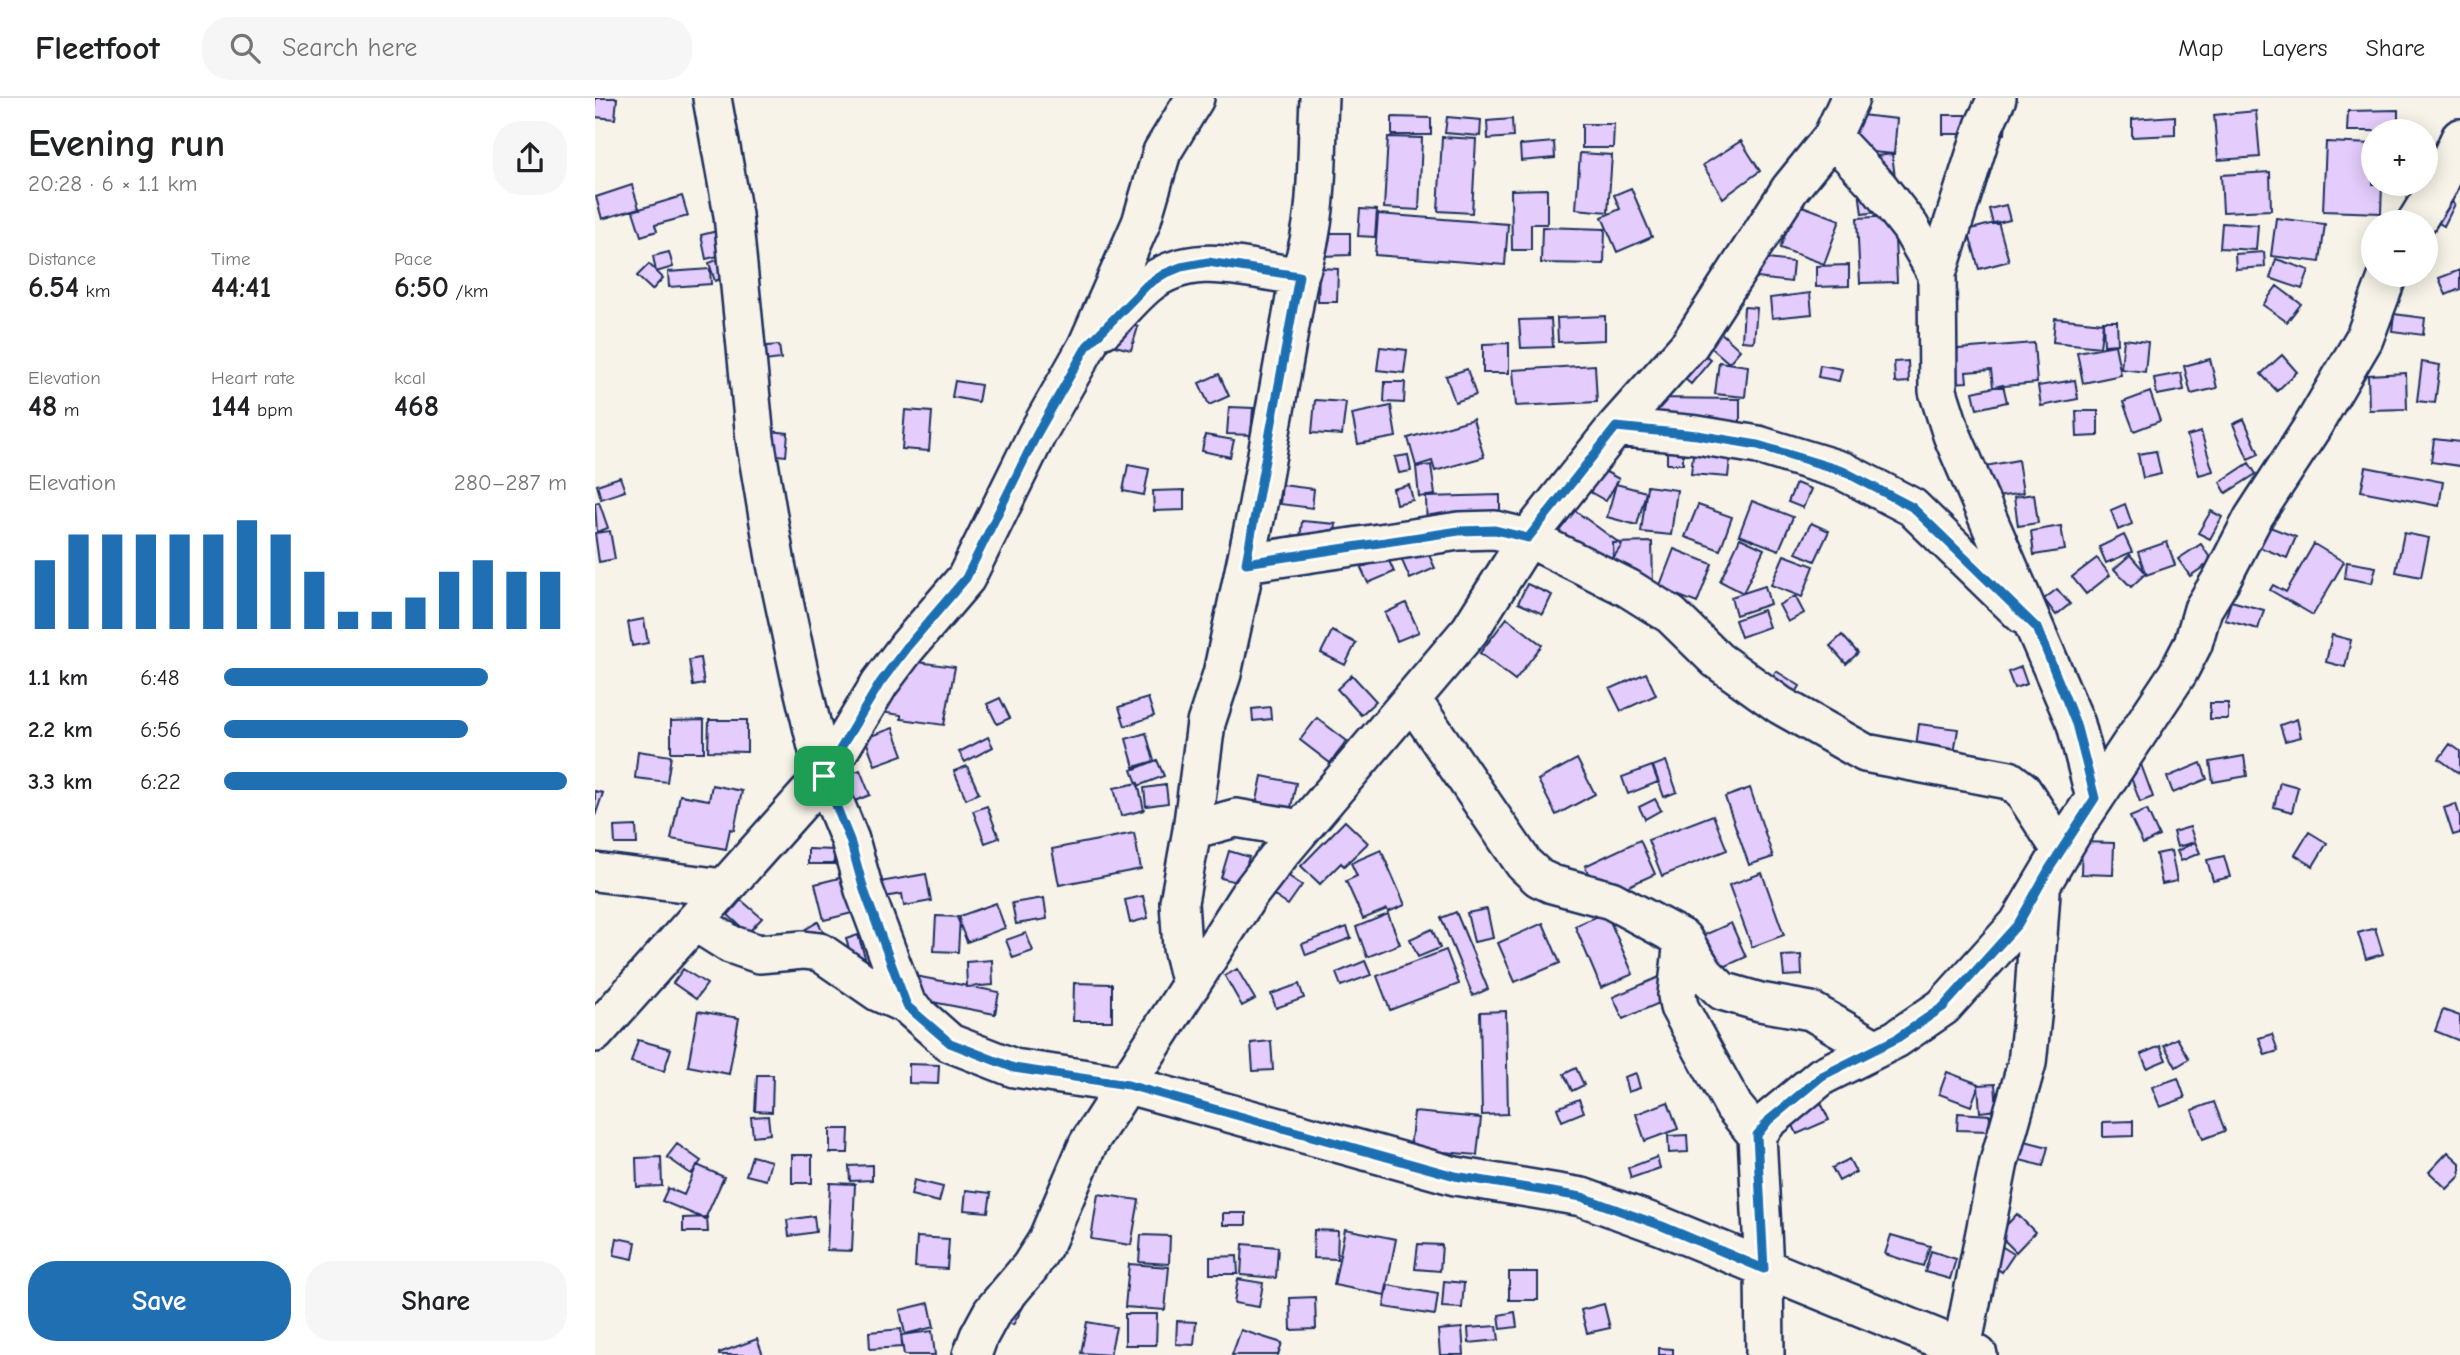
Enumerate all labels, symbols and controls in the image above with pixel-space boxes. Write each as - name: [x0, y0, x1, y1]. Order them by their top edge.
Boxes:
- search box: [202, 17, 692, 80]
- text: Fleetfoot: [35, 29, 160, 67]
- icon: search: [226, 29, 264, 67]
- text: Search here: [282, 33, 417, 63]
- text: Map: [2178, 34, 2224, 62]
- text: Layers: [2262, 34, 2327, 62]
- text: Share: [2365, 34, 2425, 62]
- map controls: [2361, 119, 2438, 287]
- button: +: [2361, 119, 2438, 196]
- button: share: [493, 121, 567, 195]
- text: Evening run: [28, 122, 225, 166]
- text: 20:28 · 6 × 1.1 km: [28, 170, 198, 197]
- button: −: [2361, 210, 2438, 287]
- text: Distance: [28, 248, 96, 270]
- text: Time: [211, 248, 250, 270]
- text: Pace: [394, 248, 432, 270]
- text: 6.54: [28, 270, 79, 305]
- text: 44:41: [211, 270, 271, 305]
- text: 6:50: [394, 270, 449, 305]
- text: km: [79, 280, 110, 302]
- text: /km: [449, 280, 489, 302]
- text: Elevation: [28, 367, 101, 389]
- text: Heart rate: [211, 367, 295, 389]
- text: kcal: [394, 367, 426, 389]
- text: 48: [28, 389, 57, 424]
- text: 144: [211, 389, 251, 424]
- text: 468: [394, 389, 439, 424]
- text: m: [57, 399, 80, 421]
- text: bpm: [251, 399, 293, 421]
- text: Elevation: [28, 469, 116, 496]
- text: 280–287 m: [454, 469, 567, 496]
- text: 1.1 km: [28, 664, 88, 691]
- text: 6:48: [140, 664, 180, 691]
- text: 2.2 km: [28, 716, 93, 743]
- text: 6:56: [140, 716, 182, 743]
- pin: [794, 746, 854, 806]
- icon: arrive: [805, 757, 843, 795]
- text: 3.3 km: [28, 768, 93, 795]
- text: 6:22: [140, 768, 181, 795]
- button: Save: [28, 1261, 291, 1341]
- button: Share: [305, 1261, 567, 1341]

